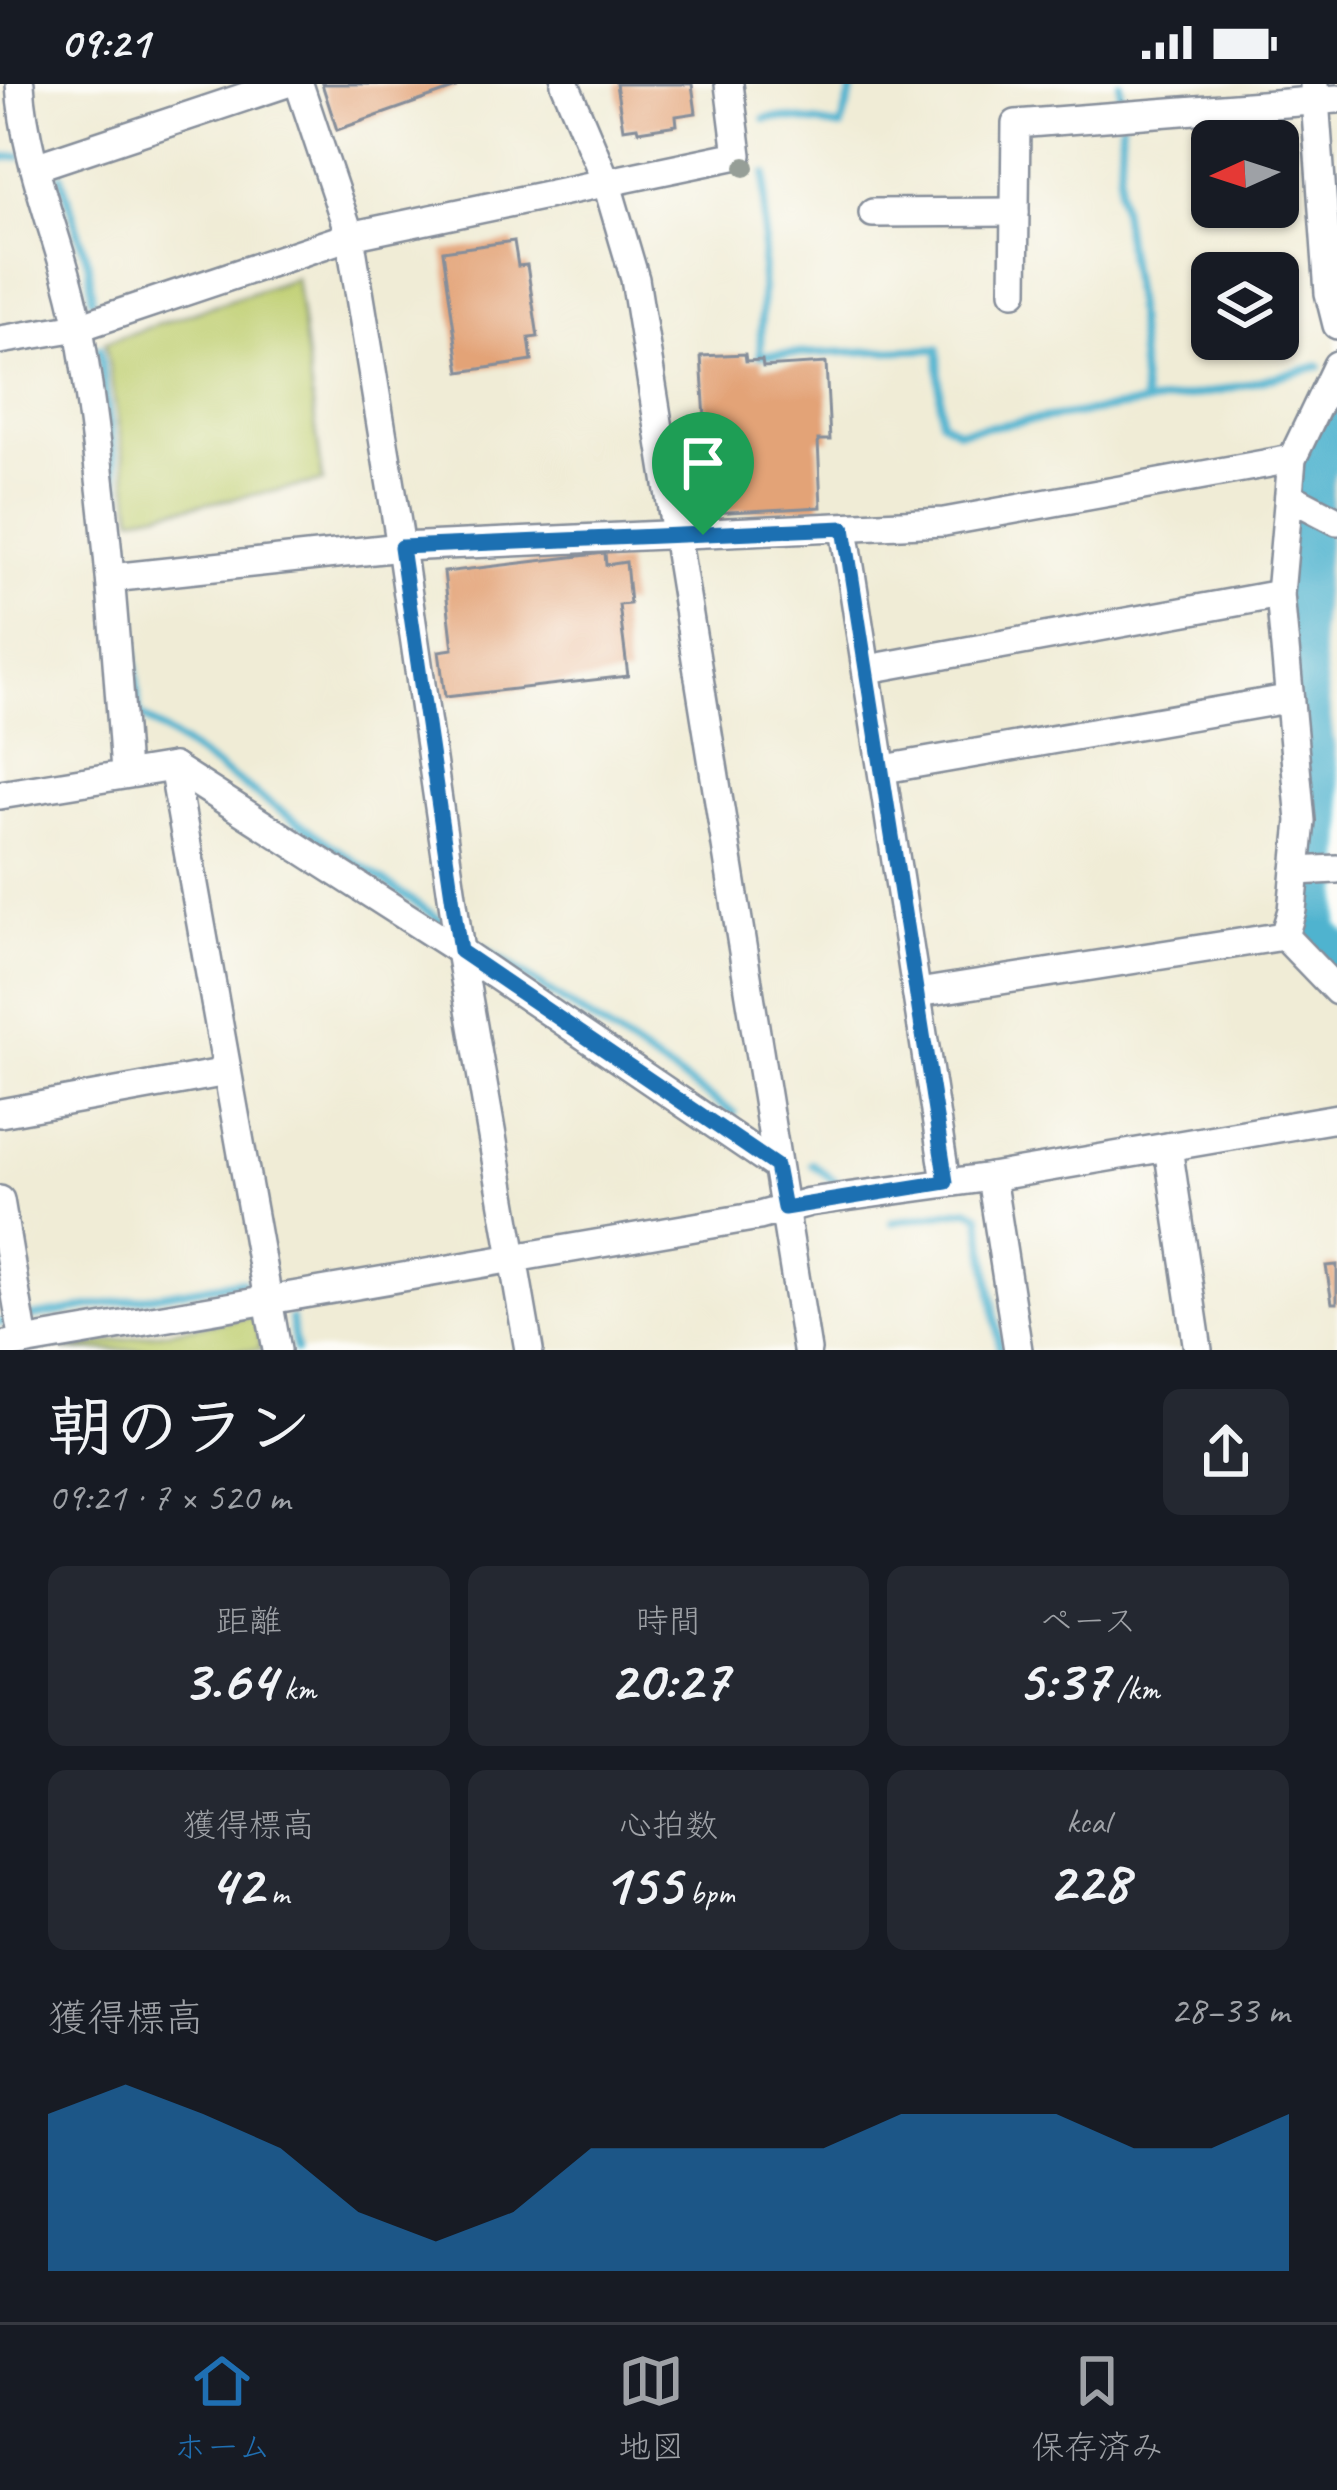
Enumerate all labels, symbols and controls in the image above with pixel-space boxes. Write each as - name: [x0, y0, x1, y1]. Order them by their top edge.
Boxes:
- text: 09:21: [60, 14, 149, 71]
- north arrow: [1191, 120, 1299, 228]
- map controls: [1191, 120, 1299, 360]
- button: layers: [1191, 252, 1299, 360]
- pin: [652, 412, 754, 535]
- icon: arrive: [670, 430, 736, 496]
- text: 朝のラン: [48, 1386, 312, 1469]
- button: share: [1163, 1389, 1289, 1515]
- text: 09:21 · 7 × 520 m: [48, 1473, 290, 1522]
- text: 距離: [216, 1600, 282, 1642]
- text: 時間: [635, 1600, 701, 1642]
- text: ペース: [1040, 1600, 1137, 1642]
- text: 3.64: [182, 1642, 276, 1718]
- text: 20:27: [609, 1642, 728, 1718]
- text: 5:37: [1017, 1642, 1108, 1718]
- text: km: [276, 1668, 316, 1710]
- text: /km: [1108, 1668, 1160, 1710]
- text: kcal: [1066, 1801, 1110, 1843]
- text: 獲得標高: [183, 1804, 315, 1846]
- text: 心拍数: [619, 1804, 718, 1846]
- text: 228: [1048, 1843, 1129, 1919]
- text: 42: [209, 1846, 263, 1922]
- text: 155: [602, 1846, 681, 1922]
- text: m: [263, 1872, 289, 1914]
- text: bpm: [681, 1872, 735, 1914]
- text: 28–33 m: [1170, 1986, 1289, 2035]
- text: 獲得標高: [48, 1994, 204, 2043]
- tab: ホーム: [174, 2348, 271, 2468]
- tab: 地図: [618, 2348, 684, 2468]
- tab: 保存済み: [1031, 2348, 1163, 2468]

